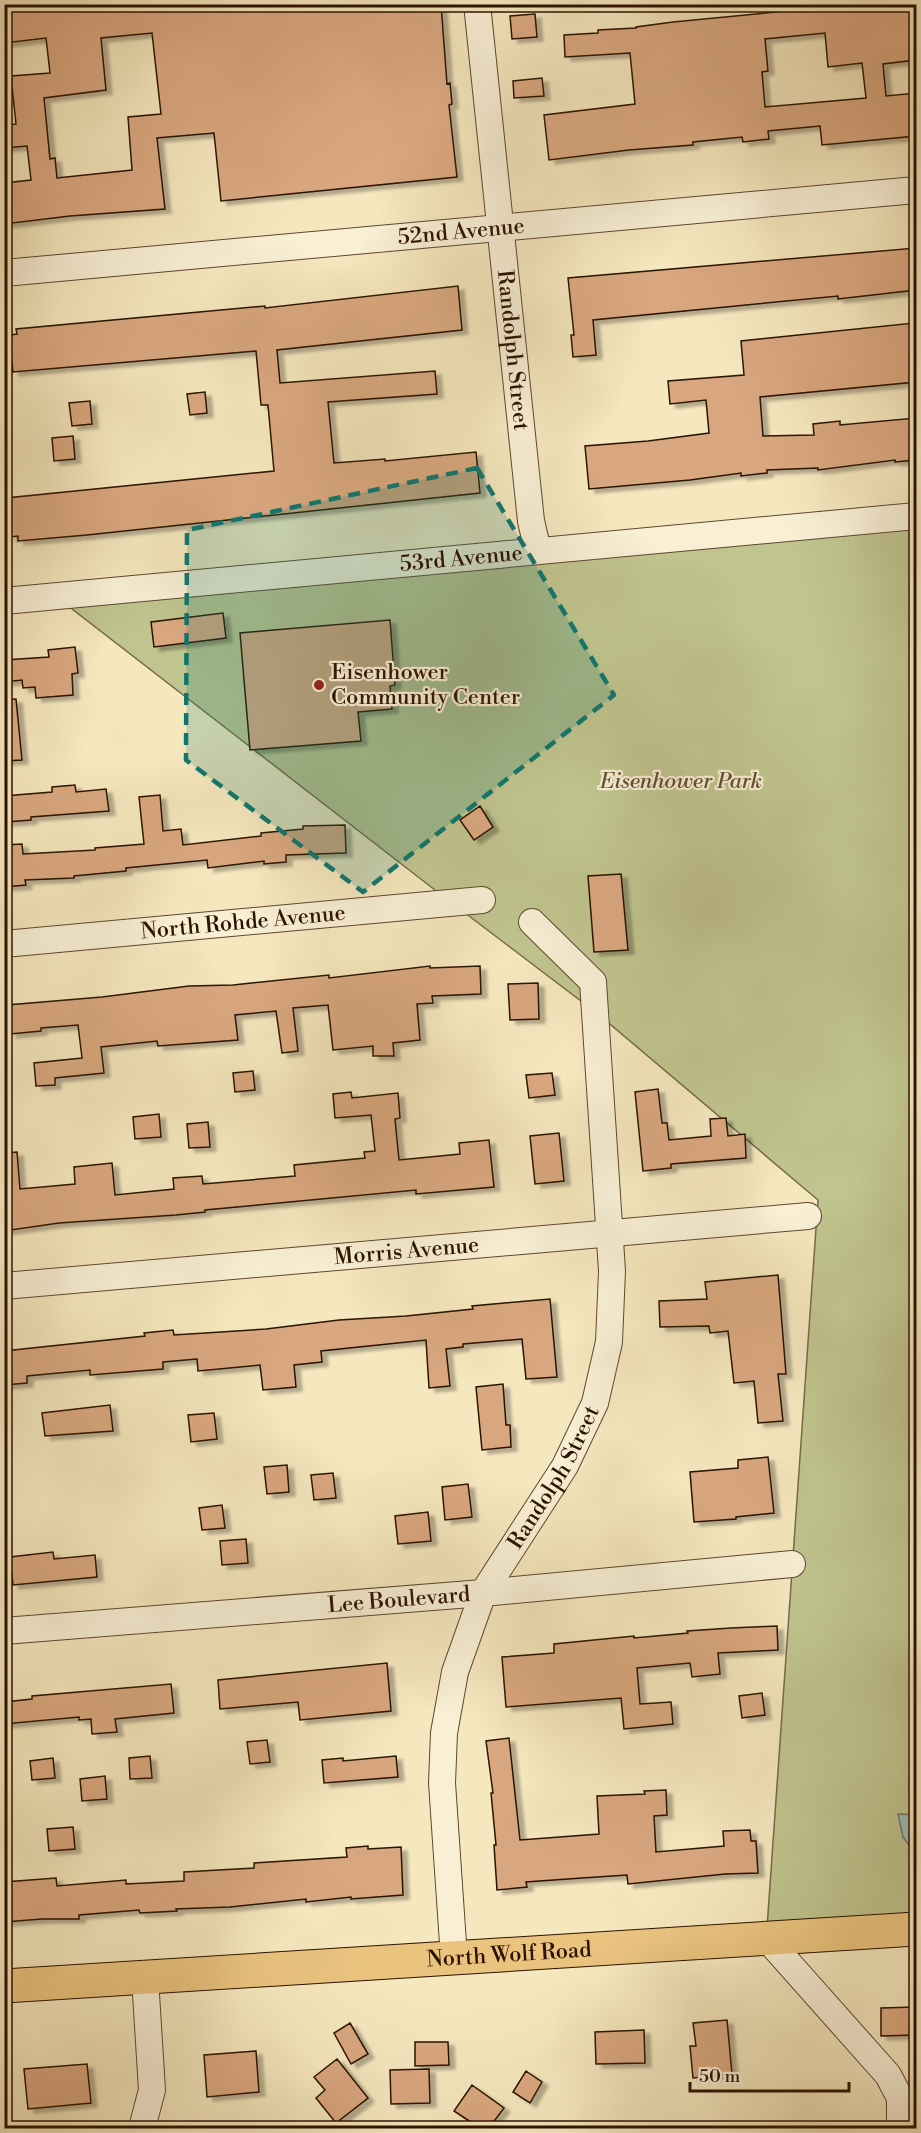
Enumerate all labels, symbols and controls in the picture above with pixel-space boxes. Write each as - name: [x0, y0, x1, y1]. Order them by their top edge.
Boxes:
- street label: 52nd Avenue: [396, 212, 526, 251]
- street label: Randolph Street: [491, 268, 535, 432]
- street label: 53rd Avenue: [398, 539, 524, 578]
- place label: Eisenhower Community Center: [331, 659, 520, 711]
- marker: Eisenhower Community Center: [312, 678, 326, 692]
- park label: Eisenhower Park: [599, 768, 762, 795]
- street label: North Rohde Avenue: [139, 899, 347, 945]
- street label: Morris Avenue: [333, 1231, 480, 1271]
- street label: Randolph Street: [501, 1401, 605, 1554]
- street label: Lee Boulevard: [326, 1581, 472, 1619]
- street label: North Wolf Road: [426, 1936, 593, 1973]
- scale bar: [690, 2055, 849, 2093]
- text: 50 m: [699, 2065, 741, 2088]

